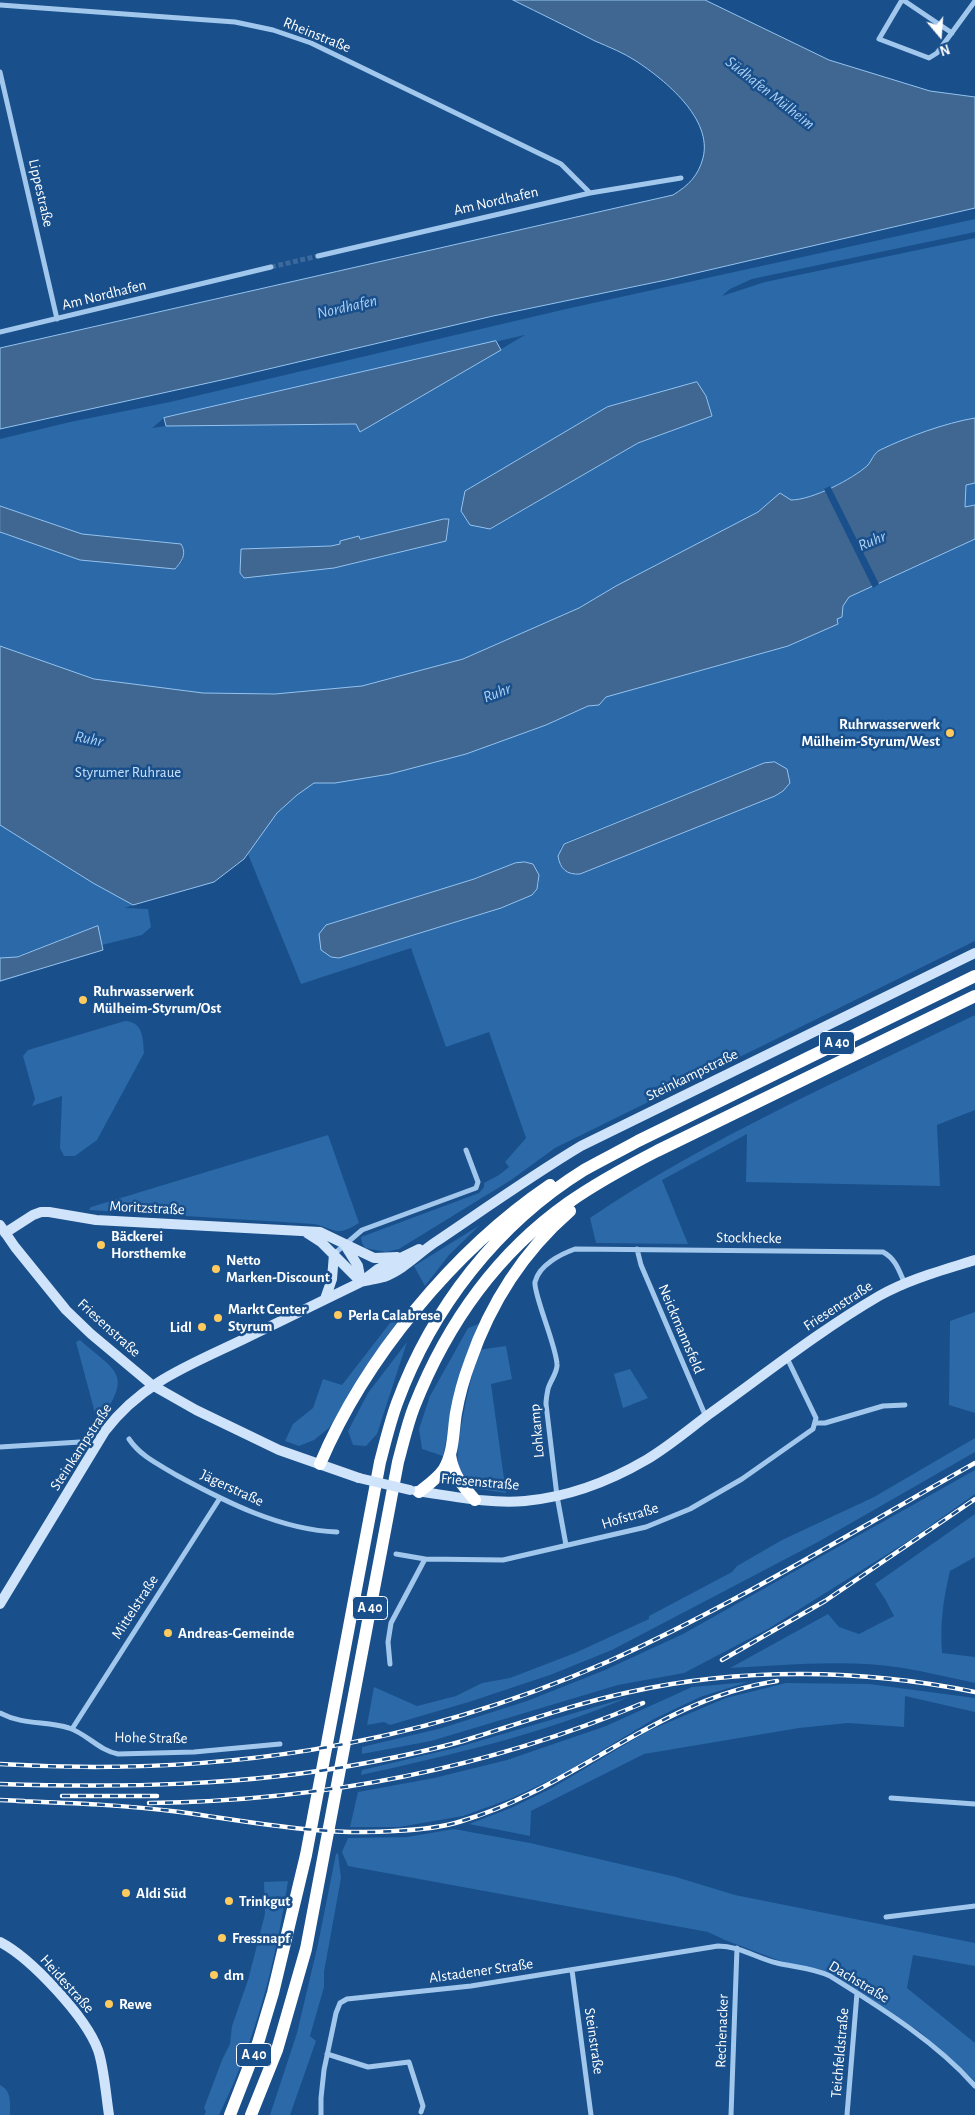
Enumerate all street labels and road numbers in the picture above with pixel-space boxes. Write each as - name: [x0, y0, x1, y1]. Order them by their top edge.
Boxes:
- street label: Rheinstraße: [281, 13, 353, 57]
- street label: Lippestraße: [24, 157, 58, 229]
- street label: Am Nordhafen: [452, 183, 540, 219]
- street label: Am Nordhafen: [60, 276, 148, 314]
- road number: A 40: [820, 1032, 854, 1054]
- street label: Steinkampstraße: [643, 1045, 741, 1105]
- street label: Moritzstraße: [109, 1197, 185, 1219]
- street label: Stockhecke: [716, 1228, 782, 1248]
- street label: Friesenstraße: [800, 1277, 876, 1335]
- street label: Neickmannsfeld: [654, 1282, 708, 1376]
- street label: Friesenstraße: [74, 1295, 144, 1361]
- street label: Steinkampstraße: [46, 1400, 116, 1494]
- street label: Lohkamp: [526, 1403, 548, 1459]
- street label: Jägerstraße: [198, 1466, 266, 1510]
- street label: Friesenstraße: [440, 1470, 520, 1494]
- street label: Hofstraße: [599, 1499, 661, 1533]
- street label: Mittelstraße: [108, 1572, 162, 1642]
- road number: A 40: [352, 1596, 388, 1620]
- street label: Hohe Straße: [114, 1728, 188, 1748]
- street label: Heidestraße: [36, 1951, 98, 2017]
- street label: Alstadener Straße: [428, 1955, 534, 1987]
- street label: Dachstraße: [825, 1957, 893, 2007]
- street label: Rechenacker: [712, 1994, 732, 2068]
- street label: Steinstraße: [580, 2007, 608, 2075]
- street label: Teichfeldstraße: [827, 2007, 853, 2099]
- road number: A 40: [236, 2044, 272, 2066]

